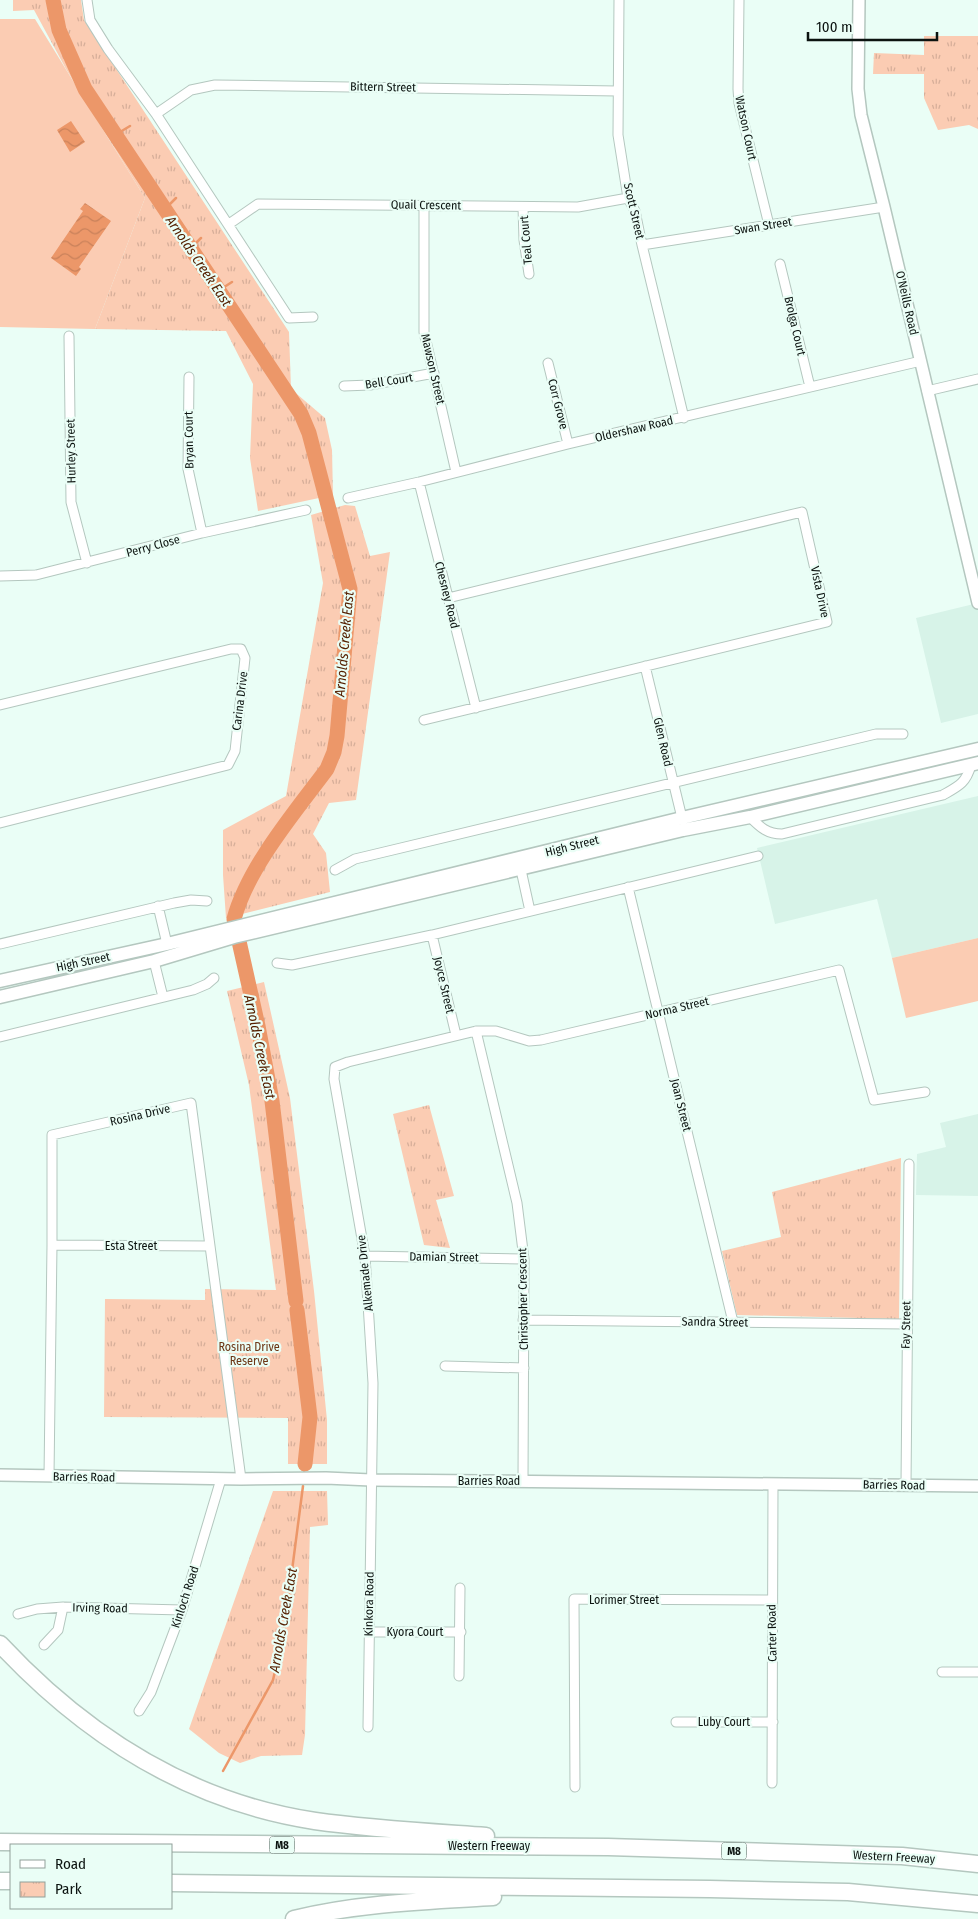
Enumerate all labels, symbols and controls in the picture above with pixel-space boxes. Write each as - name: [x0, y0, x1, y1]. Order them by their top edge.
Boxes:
- scale bar: [808, 10, 937, 42]
- text: 100 m: [816, 18, 853, 36]
- street label: Bittern Street: [350, 79, 416, 95]
- street label: Watson Court: [732, 94, 760, 162]
- street label: Scott Street: [621, 181, 647, 241]
- street label: Quail Crescent: [391, 197, 461, 213]
- water label: Arnolds Creek East: [161, 212, 235, 310]
- street label: Teal Court: [517, 215, 535, 265]
- street label: Swan Street: [733, 215, 793, 237]
- street label: O'Neills Road: [893, 270, 921, 336]
- street label: Brolga Court: [781, 295, 809, 357]
- street label: Mawson Street: [418, 332, 448, 406]
- street label: Bell Court: [364, 370, 414, 392]
- street label: Corr Grove: [545, 377, 571, 431]
- street label: Bryan Court: [181, 411, 197, 469]
- street label: Oldershaw Road: [594, 413, 674, 445]
- street label: Hurley Street: [63, 419, 79, 483]
- street label: Perry Close: [125, 532, 181, 560]
- street label: Chesney Road: [432, 560, 462, 630]
- street label: Vista Drive: [808, 565, 832, 619]
- water label: Arnolds Creek East: [331, 590, 358, 698]
- street label: Carina Drive: [229, 671, 251, 731]
- street label: Glen Road: [651, 716, 675, 768]
- street label: High Street: [544, 833, 600, 859]
- street label: High Street: [55, 949, 111, 975]
- street label: Joyce Street: [431, 955, 457, 1015]
- water label: Arnolds Creek East: [240, 993, 279, 1101]
- street label: Norma Street: [644, 994, 710, 1022]
- street label: Joan Street: [668, 1077, 694, 1133]
- street label: Rosina Drive: [109, 1101, 171, 1129]
- street label: Alkemade Drive: [354, 1234, 376, 1312]
- street label: Esta Street: [105, 1239, 157, 1253]
- street label: Christopher Crescent: [515, 1248, 531, 1350]
- street label: Damian Street: [409, 1249, 479, 1265]
- street label: Fay Street: [899, 1301, 913, 1349]
- street label: Sandra Street: [682, 1314, 748, 1330]
- park label: Rosina Drive Reserve: [218, 1340, 280, 1368]
- street label: Barries Road: [53, 1469, 115, 1485]
- street label: Barries Road: [458, 1474, 520, 1488]
- street label: Barries Road: [863, 1477, 925, 1493]
- street label: Kinloch Road: [168, 1564, 202, 1630]
- water label: Arnolds Creek East: [266, 1566, 301, 1675]
- street label: Kinkora Road: [361, 1571, 377, 1637]
- street label: Lorimer Street: [589, 1593, 659, 1607]
- street label: Irving Road: [72, 1601, 128, 1615]
- street label: Carter Road: [764, 1604, 780, 1662]
- street label: Kyora Court: [387, 1625, 444, 1639]
- street label: Luby Court: [698, 1715, 750, 1729]
- road number: M8: [270, 1836, 294, 1854]
- street label: Western Freeway: [448, 1839, 531, 1853]
- road number: M8: [722, 1842, 746, 1860]
- legend: [10, 1844, 172, 1909]
- street label: Western Freeway: [853, 1848, 936, 1866]
- text: Road: [55, 1855, 86, 1873]
- text: Park: [55, 1880, 82, 1898]

